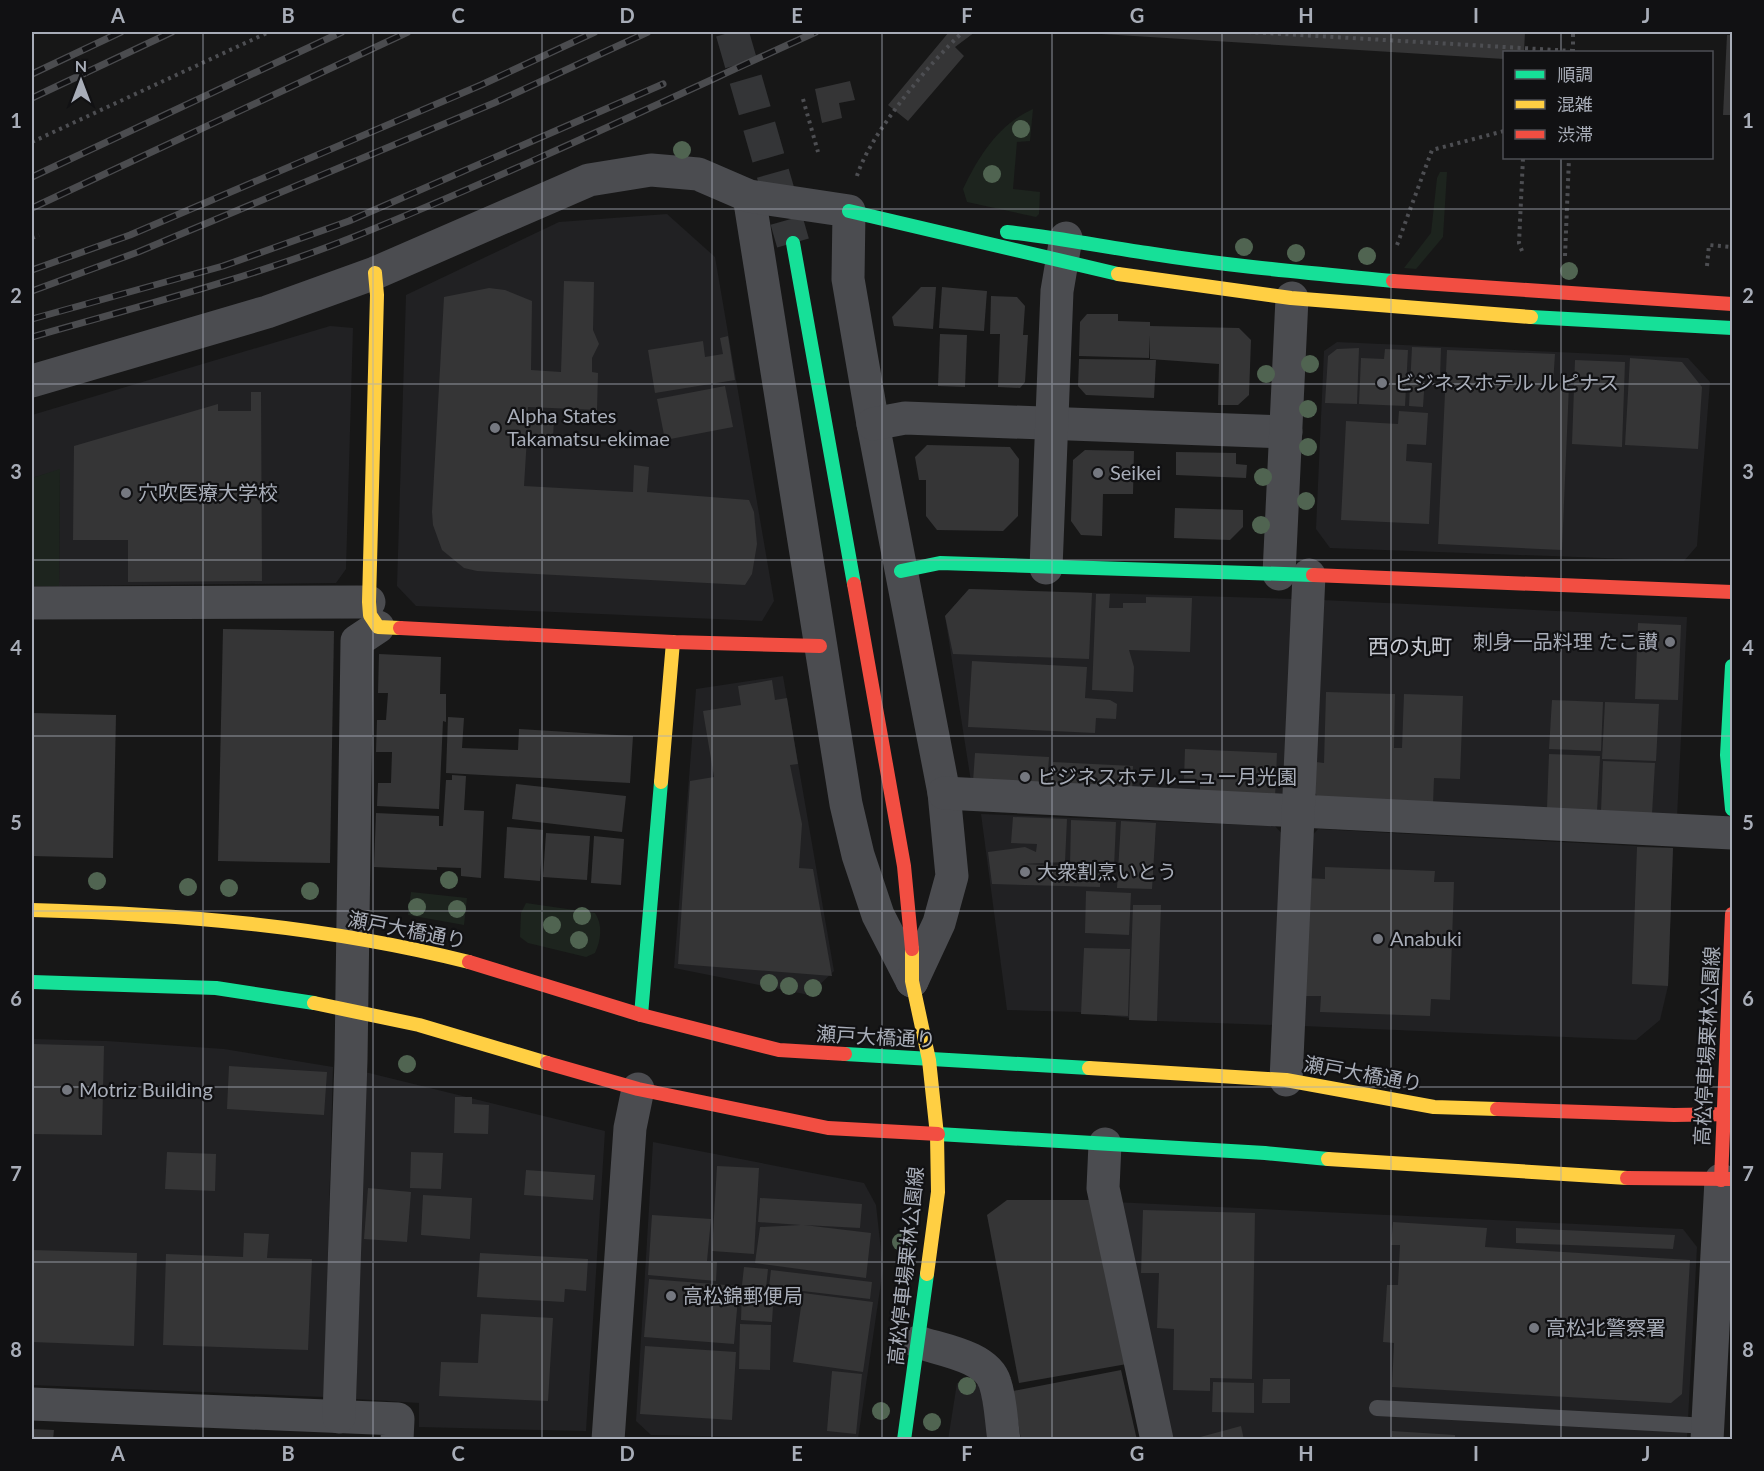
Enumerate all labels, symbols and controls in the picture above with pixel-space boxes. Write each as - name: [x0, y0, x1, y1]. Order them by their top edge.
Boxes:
- text: A: [110, 3, 125, 27]
- text: B: [281, 3, 295, 27]
- text: C: [451, 3, 465, 27]
- text: D: [619, 3, 635, 27]
- text: E: [791, 3, 803, 27]
- text: F: [961, 3, 973, 27]
- text: G: [1130, 3, 1144, 27]
- text: H: [1298, 3, 1314, 27]
- text: I: [1473, 3, 1479, 27]
- text: J: [1642, 3, 1650, 27]
- north arrow: [51, 51, 111, 111]
- legend: [1503, 51, 1713, 159]
- text: N: [75, 56, 87, 75]
- text: 順調: [1557, 63, 1593, 85]
- text: 混雑: [1557, 93, 1593, 115]
- text: 1: [10, 108, 22, 132]
- text: 1: [1742, 108, 1754, 132]
- text: 渋滞: [1557, 123, 1593, 145]
- text: 2: [10, 283, 22, 307]
- text: 2: [1742, 283, 1754, 307]
- place label: ビジネスホテル ルピナス: [1394, 370, 1619, 394]
- marker: ビジネスホテル ルピナス: [1375, 376, 1389, 390]
- place label: Alpha States Takamatsu-ekimae: [507, 403, 670, 450]
- marker: Alpha States Takamatsu-ekimae: [488, 421, 502, 435]
- text: 3: [10, 459, 22, 483]
- text: 3: [1742, 459, 1754, 483]
- place label: Seikei: [1110, 460, 1161, 484]
- marker: Seikei: [1091, 466, 1105, 480]
- place label: 穴吹医療大学校: [138, 480, 278, 504]
- marker: 穴吹医療大学校: [119, 486, 133, 500]
- place label: 刺身一品料理 たこ讃: [1473, 629, 1658, 653]
- district label: 西の丸町: [1368, 633, 1452, 658]
- text: 4: [10, 635, 22, 659]
- marker: 刺身一品料理 たこ讃: [1663, 635, 1677, 649]
- text: 4: [1742, 635, 1754, 659]
- place label: ビジネスホテルニュー月光園: [1037, 764, 1297, 788]
- marker: ビジネスホテルニュー月光園: [1018, 770, 1032, 784]
- text: 5: [10, 810, 22, 834]
- text: 5: [1742, 810, 1754, 834]
- place label: 大衆割烹いとう: [1037, 859, 1177, 883]
- marker: 大衆割烹いとう: [1018, 865, 1032, 879]
- street label: 瀬戸大橋通り: [346, 906, 468, 952]
- place label: Anabuki: [1390, 926, 1462, 950]
- marker: Anabuki: [1371, 932, 1385, 946]
- street label: 高松停車場栗林公園線: [1689, 945, 1723, 1146]
- text: 6: [10, 986, 22, 1010]
- text: 6: [1742, 986, 1754, 1010]
- street label: 瀬戸大橋通り: [816, 1021, 937, 1051]
- street label: 瀬戸大橋通り: [1302, 1051, 1424, 1095]
- place label: Motriz Building: [79, 1077, 213, 1101]
- marker: Motriz Building: [60, 1083, 74, 1097]
- text: 7: [10, 1161, 22, 1185]
- text: 7: [1742, 1161, 1754, 1185]
- street label: 高松停車場栗林公園線: [883, 1165, 927, 1367]
- place label: 高松錦郵便局: [683, 1283, 803, 1307]
- marker: 高松錦郵便局: [664, 1289, 678, 1303]
- place label: 高松北警察署: [1546, 1315, 1666, 1339]
- marker: 高松北警察署: [1527, 1321, 1541, 1335]
- text: 8: [10, 1337, 22, 1361]
- text: 8: [1742, 1337, 1754, 1361]
- text: A: [110, 1441, 125, 1465]
- text: B: [281, 1441, 295, 1465]
- text: C: [451, 1441, 465, 1465]
- text: D: [619, 1441, 635, 1465]
- text: E: [791, 1441, 803, 1465]
- text: F: [961, 1441, 973, 1465]
- text: G: [1130, 1441, 1144, 1465]
- text: H: [1298, 1441, 1314, 1465]
- text: I: [1473, 1441, 1479, 1465]
- text: J: [1642, 1441, 1650, 1465]

